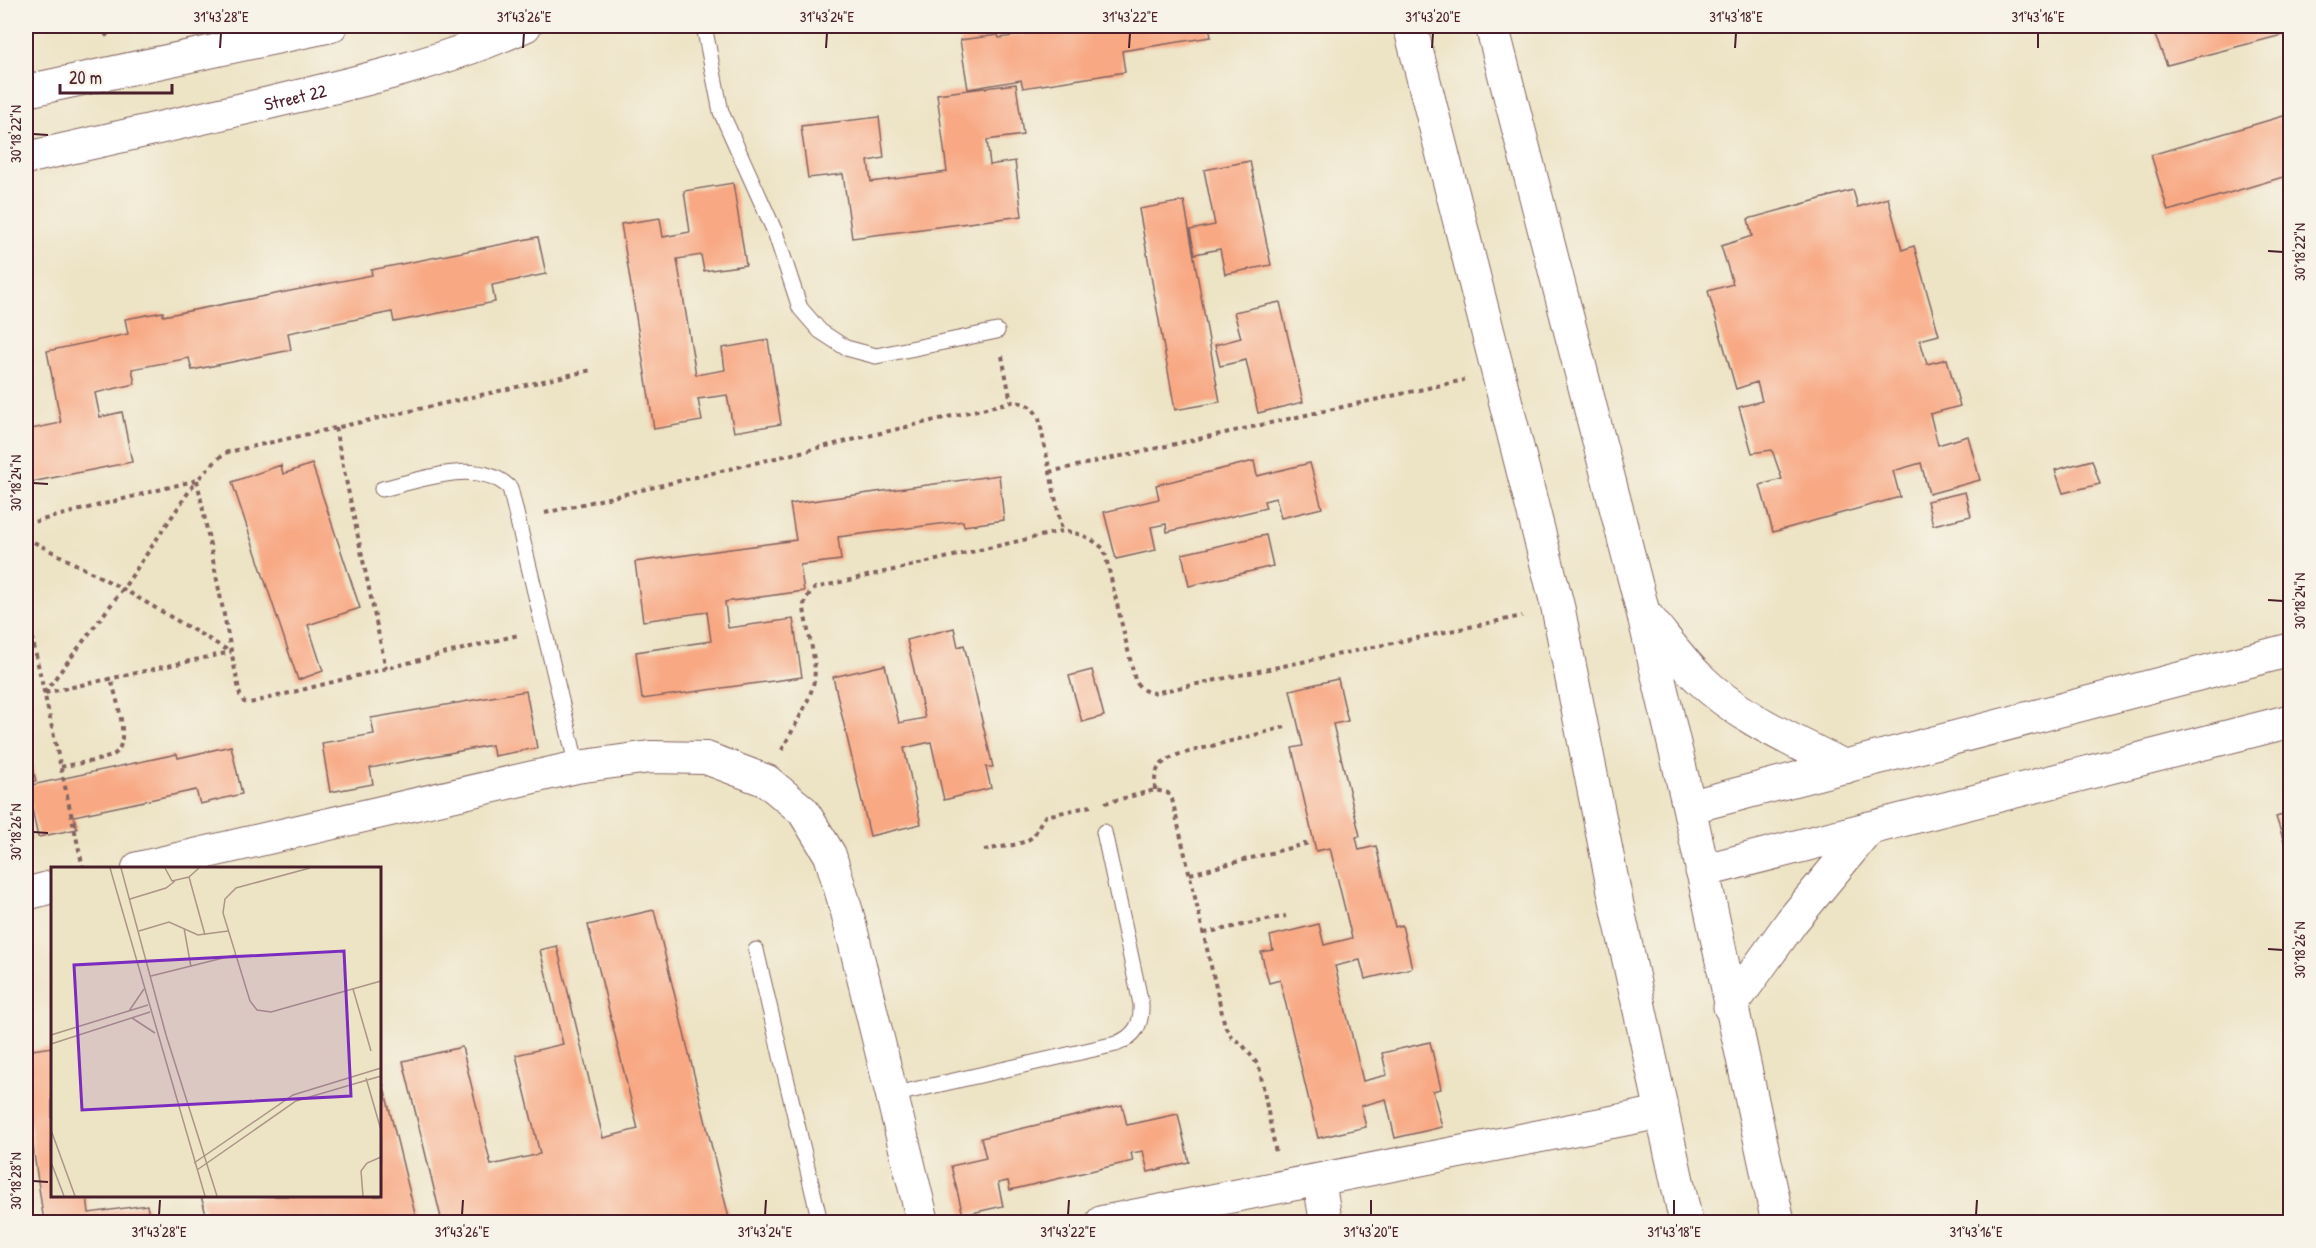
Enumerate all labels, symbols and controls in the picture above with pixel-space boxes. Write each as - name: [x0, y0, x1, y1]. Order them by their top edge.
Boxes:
- text: 31°43'28"E: [193, 6, 249, 27]
- text: 31°43'26"E: [497, 6, 552, 27]
- text: 31°43'24"E: [800, 6, 854, 27]
- text: 31°43'22"E: [1102, 6, 1158, 27]
- text: 31°43'20"E: [1405, 6, 1461, 27]
- text: 31°43'18"E: [1709, 6, 1763, 27]
- text: 31°43'16"E: [2011, 6, 2065, 27]
- scale bar: [60, 57, 172, 95]
- text: 20 m: [69, 65, 102, 90]
- street label: Street 22: [262, 77, 329, 116]
- text: 30°18'22"N: [5, 105, 26, 163]
- text: 30°18'22"N: [2289, 223, 2310, 281]
- text: 30°18'24"N: [5, 455, 26, 511]
- text: 30°18'24"N: [2289, 573, 2310, 629]
- text: 30°18'26"N: [5, 804, 26, 860]
- inset map: [51, 867, 381, 1197]
- text: 30°18'26"N: [2289, 922, 2310, 978]
- text: 30°18'28"N: [5, 1152, 26, 1210]
- text: 31°43'28"E: [131, 1221, 187, 1242]
- text: 31°43'26"E: [435, 1221, 490, 1242]
- text: 31°43'24"E: [738, 1221, 792, 1242]
- text: 31°43'22"E: [1040, 1221, 1096, 1242]
- text: 31°43'20"E: [1343, 1221, 1399, 1242]
- text: 31°43'18"E: [1647, 1221, 1701, 1242]
- text: 31°43'16"E: [1949, 1221, 2003, 1242]

